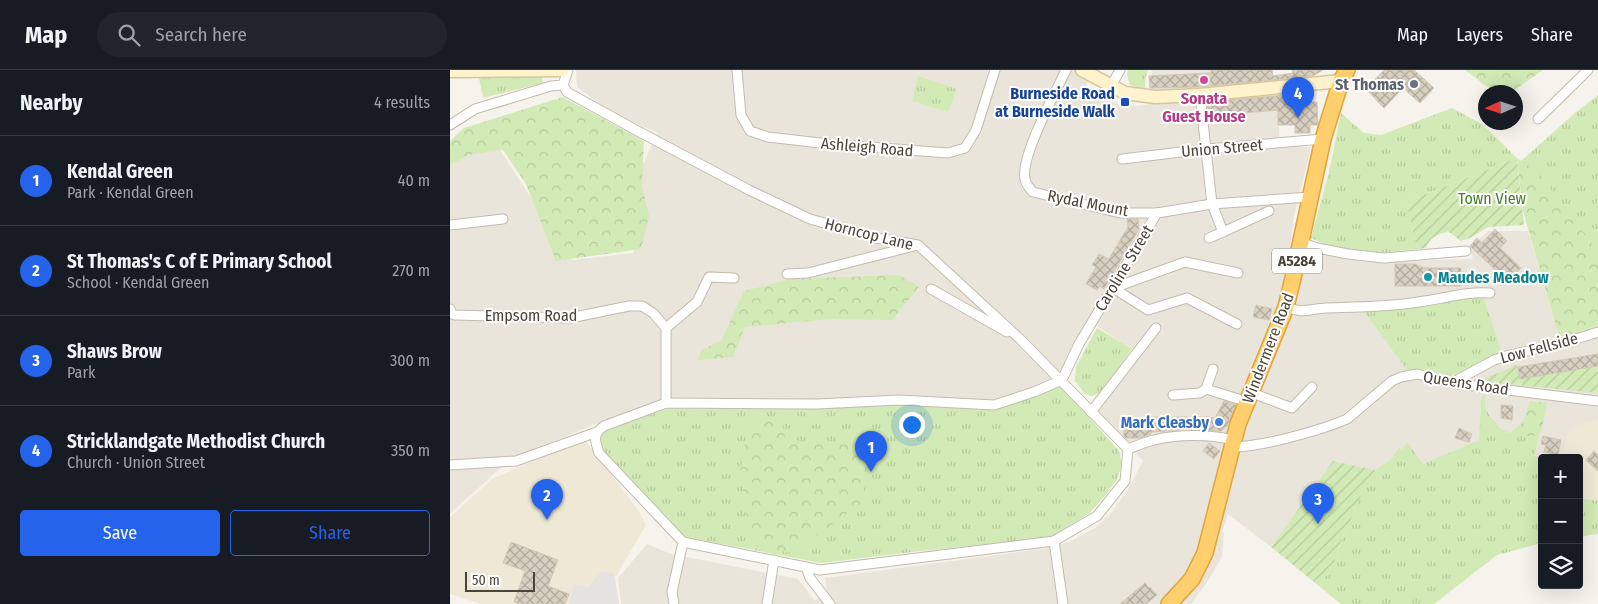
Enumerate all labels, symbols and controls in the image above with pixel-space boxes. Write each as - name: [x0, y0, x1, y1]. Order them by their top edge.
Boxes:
- search box: [97, 12, 447, 57]
- text: Map: [25, 21, 67, 49]
- icon: search: [115, 21, 143, 49]
- text: Search here: [155, 23, 247, 46]
- text: Map: [1397, 24, 1428, 46]
- text: Layers: [1456, 24, 1503, 46]
- text: Share: [1531, 24, 1573, 46]
- marker: Sonata Guest House: [1198, 74, 1210, 86]
- place label: St Thomas: [1335, 75, 1404, 94]
- pin: 4: [1282, 77, 1314, 118]
- marker: St Thomas: [1408, 78, 1420, 90]
- place label: Burneside Road at Burneside Walk: [995, 84, 1116, 121]
- north arrow: [1478, 85, 1523, 130]
- place label: Sonata Guest House: [1162, 89, 1246, 126]
- text: Nearby: [20, 90, 82, 116]
- text: 4 results: [374, 93, 430, 112]
- marker: Burneside Road at Burneside Walk: [1119, 96, 1131, 108]
- street label: Ashleigh Road: [820, 133, 914, 161]
- street label: Union Street: [1180, 135, 1264, 161]
- text: Kendal Green: [67, 160, 173, 183]
- text: 1: [33, 171, 39, 190]
- text: 40 m: [398, 171, 430, 190]
- text: Park · Kendal Green: [67, 183, 194, 202]
- street label: Rydal Mount: [1046, 186, 1131, 220]
- park label: Town View: [1458, 189, 1527, 208]
- street label: Horncop Lane: [823, 214, 915, 254]
- street label: Caroline Street: [1091, 221, 1158, 314]
- road number: A5284: [1272, 248, 1322, 274]
- text: St Thomas's C of E Primary School: [67, 250, 332, 273]
- text: 2: [32, 261, 40, 280]
- text: 270 m: [392, 261, 430, 280]
- place label: Maudes Meadow: [1438, 268, 1549, 287]
- marker: Maudes Meadow: [1422, 271, 1434, 283]
- text: School · Kendal Green: [67, 273, 210, 292]
- street label: Windermere Road: [1238, 290, 1298, 406]
- street label: Empsom Road: [485, 306, 577, 325]
- street label: Low Fellside: [1498, 329, 1580, 367]
- text: Shaws Brow: [67, 340, 162, 363]
- text: 3: [32, 351, 40, 370]
- text: 300 m: [390, 351, 430, 370]
- text: Park: [67, 363, 95, 382]
- street label: Queens Road: [1422, 367, 1510, 399]
- your location: [899, 412, 925, 438]
- place label: Mark Cleasby: [1121, 413, 1209, 432]
- marker: Mark Cleasby: [1213, 416, 1225, 428]
- text: Stricklandgate Methodist Church: [67, 430, 325, 453]
- pin: 1: [855, 431, 887, 472]
- text: 4: [32, 441, 40, 460]
- text: 350 m: [391, 441, 430, 460]
- text: Church · Union Street: [67, 453, 205, 472]
- map controls: [1538, 454, 1583, 589]
- button: +: [1538, 454, 1583, 499]
- pin: 2: [531, 479, 563, 520]
- pin: 3: [1302, 483, 1334, 524]
- button: −: [1538, 499, 1583, 544]
- button: Save: [20, 510, 220, 556]
- button: Share: [230, 510, 430, 556]
- button: layers: [1538, 544, 1583, 589]
- scale bar: [465, 569, 535, 592]
- text: 50 m: [472, 572, 500, 589]

